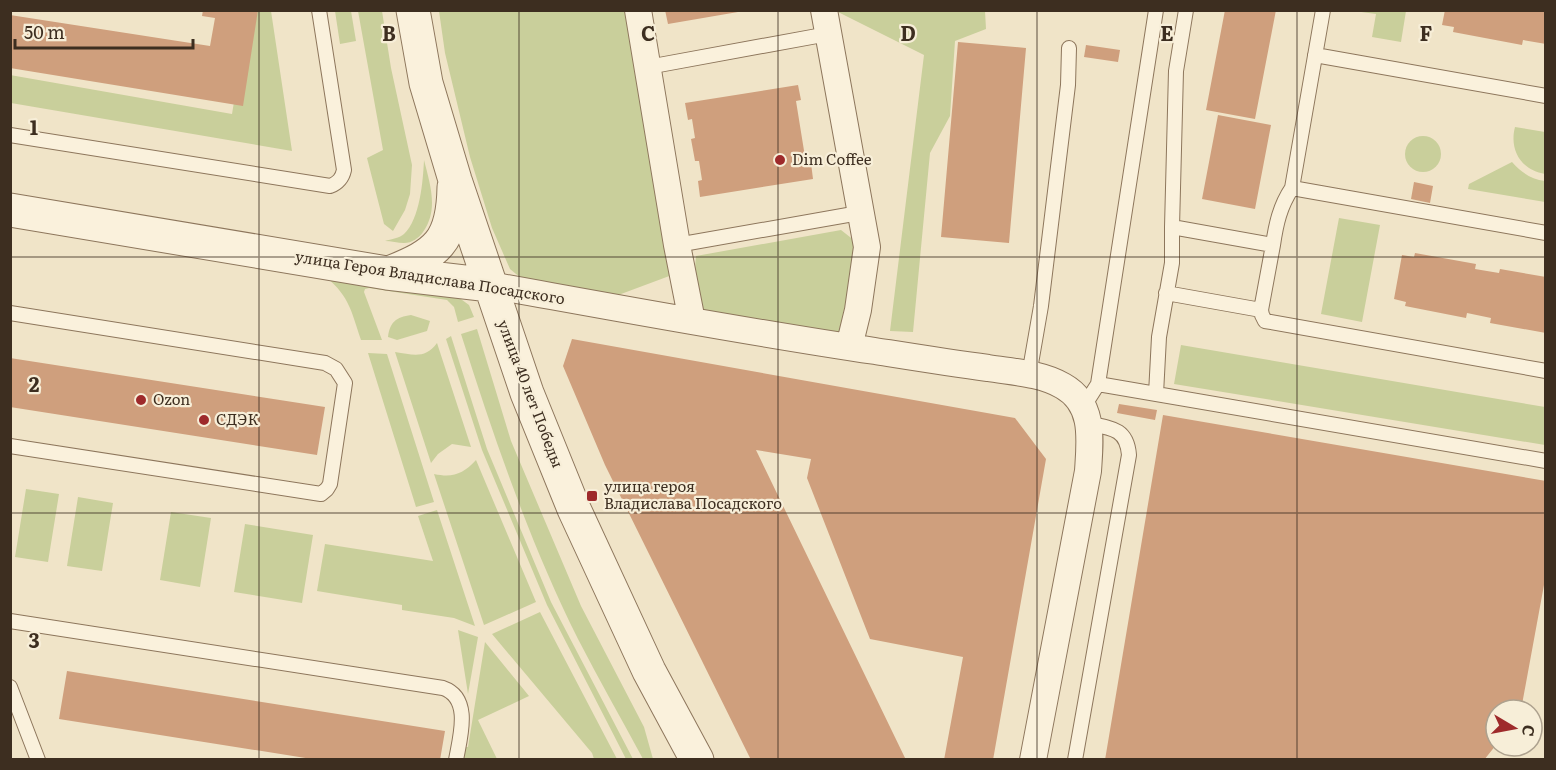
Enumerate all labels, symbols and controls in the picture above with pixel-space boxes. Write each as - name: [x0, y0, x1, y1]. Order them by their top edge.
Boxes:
- scale bar: [15, 12, 194, 50]
- text: B: [382, 17, 396, 47]
- text: C: [641, 17, 655, 47]
- text: D: [900, 17, 916, 47]
- text: E: [1160, 17, 1174, 47]
- text: F: [1420, 17, 1433, 47]
- text: 50 m: [24, 18, 65, 45]
- text: 1: [30, 111, 38, 141]
- place label: Dim Coffee: [792, 147, 872, 170]
- marker: Dim Coffee: [773, 153, 787, 167]
- street label: улица Героя Владислава Посадского: [294, 244, 567, 309]
- street label: улица 40 лет Победы: [493, 316, 570, 471]
- text: 2: [29, 368, 40, 398]
- place label: Ozon: [153, 387, 190, 410]
- marker: Ozon: [134, 393, 148, 407]
- place label: СДЭК: [216, 407, 258, 430]
- marker: СДЭК: [197, 413, 211, 427]
- place label: улица героя Владислава Посадского: [604, 474, 782, 514]
- marker: улица героя Владислава Посадского: [585, 489, 599, 503]
- text: 3: [28, 624, 40, 654]
- north arrow: [1484, 698, 1544, 758]
- text: С: [1517, 723, 1543, 738]

